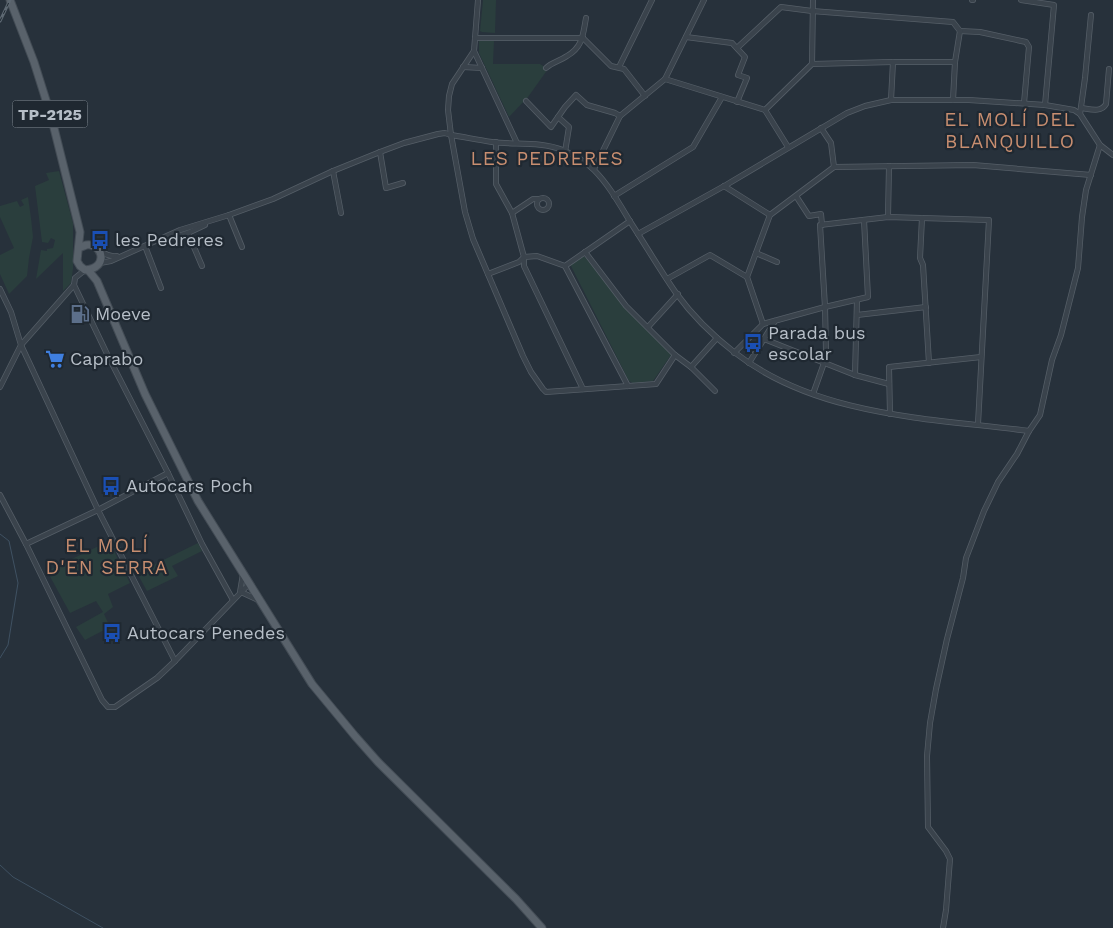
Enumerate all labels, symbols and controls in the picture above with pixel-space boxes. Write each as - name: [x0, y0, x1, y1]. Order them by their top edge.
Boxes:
- road number: TP-2125: [12, 100, 88, 128]
- district label: EL MOLÍ DEL BLANQUILLO: [944, 108, 1076, 153]
- district label: LES PEDRERES: [470, 147, 624, 170]
- bus stop icon: les Pedreres: [89, 229, 111, 251]
- place label: les Pedreres: [115, 229, 223, 250]
- fuel station icon: Moeve: [69, 303, 91, 325]
- place label: Moeve: [95, 303, 151, 324]
- place label: Parada bus escolar: [768, 322, 866, 364]
- bus stop icon: Parada bus escolar: [742, 332, 764, 354]
- supermarket icon: Caprabo: [44, 348, 66, 370]
- place label: Caprabo: [70, 348, 143, 369]
- bus stop icon: Autocars Poch: [100, 475, 122, 497]
- place label: Autocars Poch: [126, 475, 253, 496]
- district label: EL MOLÍ D'EN SERRA: [46, 534, 168, 579]
- bus stop icon: Autocars Penedes: [101, 622, 123, 644]
- place label: Autocars Penedes: [127, 622, 285, 643]

